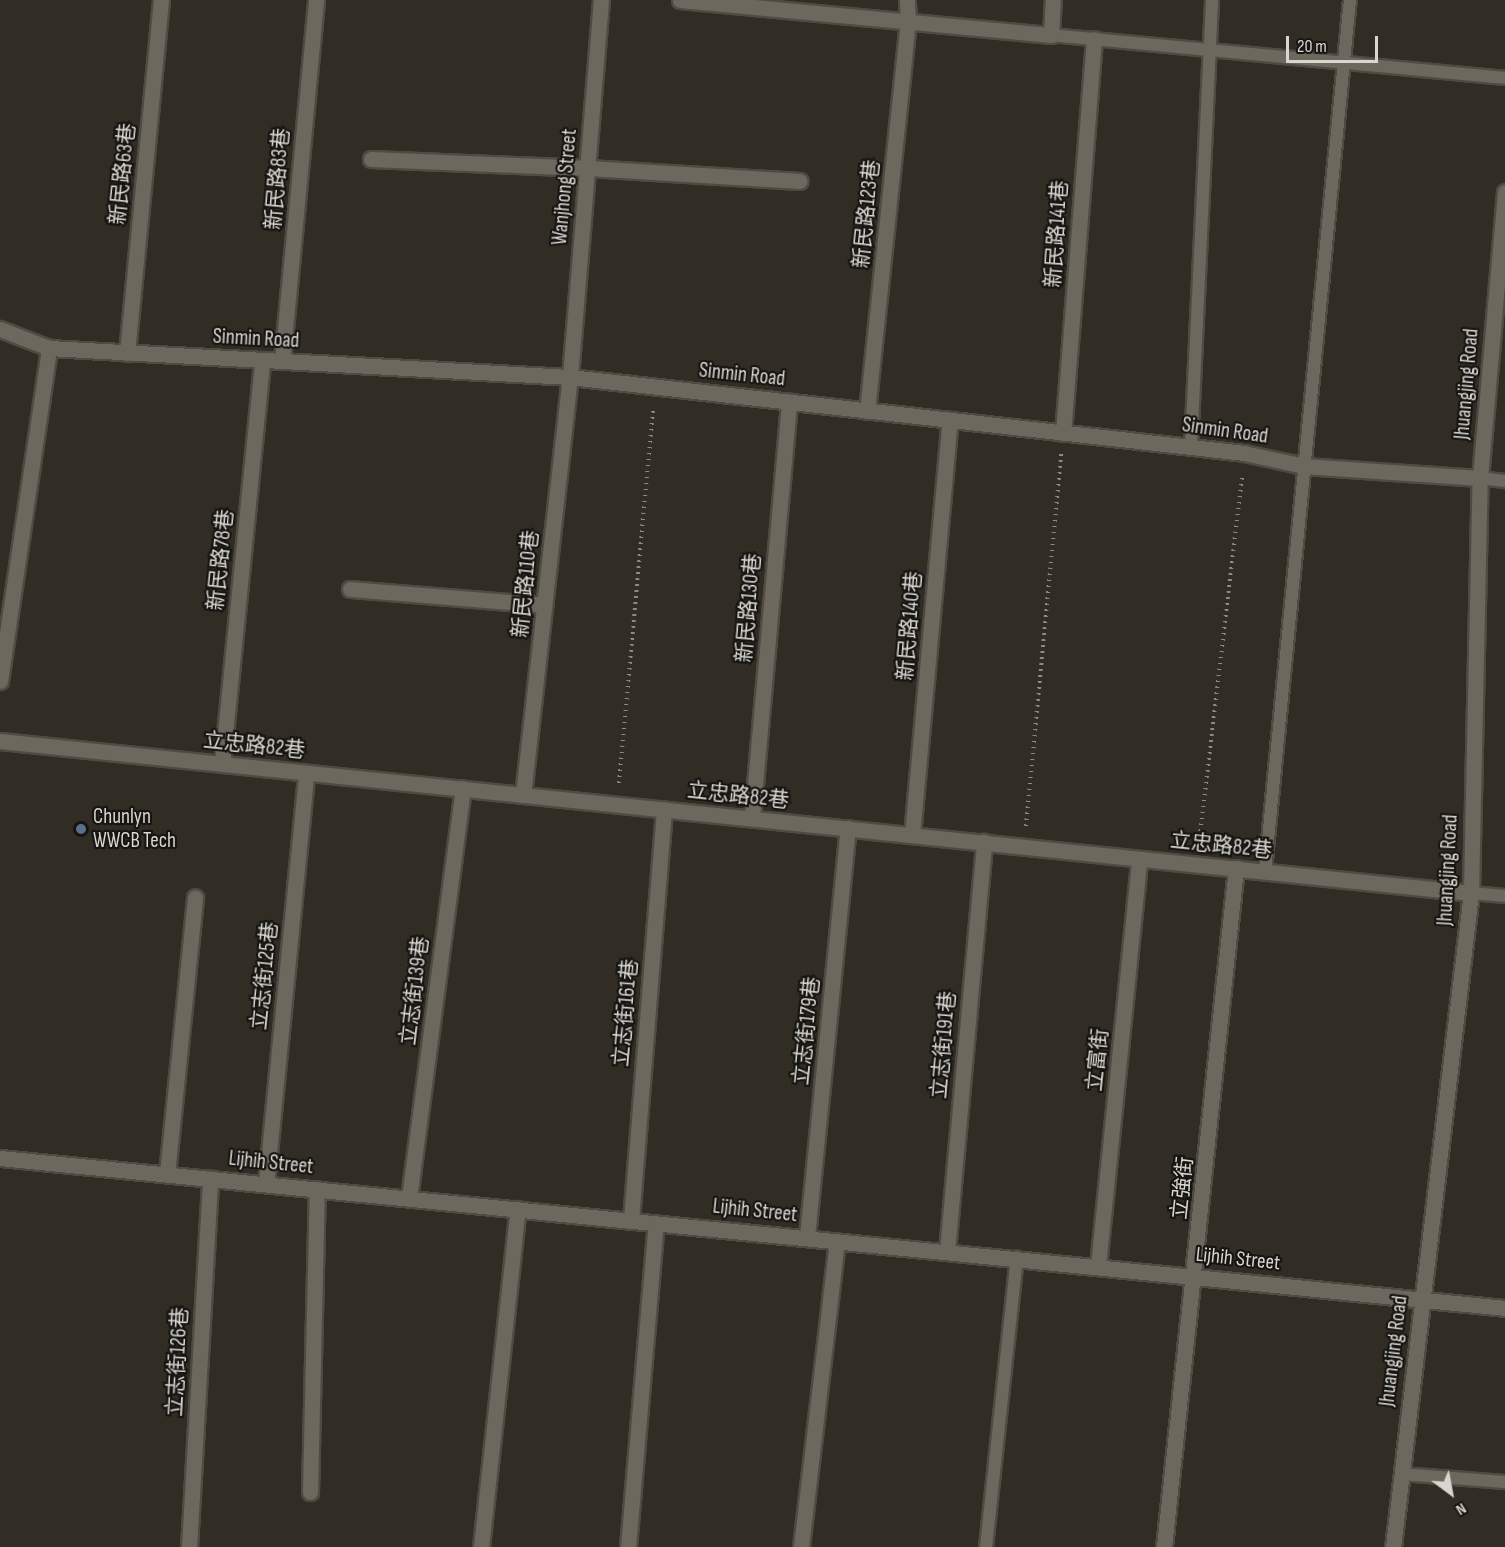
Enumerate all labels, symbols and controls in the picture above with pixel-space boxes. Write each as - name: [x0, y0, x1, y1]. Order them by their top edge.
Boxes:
- scale bar: [1289, 24, 1380, 62]
- text: 20 m: [1297, 36, 1327, 57]
- street label: 新民路63巷: [105, 122, 141, 226]
- street label: 新民路83巷: [261, 127, 295, 231]
- street label: Wanjhong Street: [547, 128, 583, 246]
- street label: 新民路123巷: [849, 158, 885, 270]
- street label: 新民路141巷: [1041, 179, 1073, 289]
- street label: Sinmin Road: [212, 324, 300, 354]
- street label: Jhuangjing Road: [1450, 327, 1484, 441]
- street label: Sinmin Road: [698, 358, 786, 392]
- street label: Sinmin Road: [1180, 412, 1270, 450]
- street label: 新民路78巷: [203, 508, 239, 612]
- street label: 新民路110巷: [508, 529, 544, 639]
- street label: 新民路130巷: [732, 552, 766, 664]
- street label: 新民路140巷: [893, 570, 927, 682]
- street label: 立忠路82巷: [202, 728, 306, 764]
- street label: 立忠路82巷: [686, 778, 790, 814]
- place label: Chunlyn WWCB Tech: [93, 804, 176, 854]
- street label: Jhuangjing Road: [1433, 814, 1463, 926]
- marker: Chunlyn WWCB Tech: [74, 822, 88, 836]
- street label: 立忠路82巷: [1169, 828, 1273, 864]
- street label: 立志街125巷: [247, 921, 283, 1031]
- street label: 立志街139巷: [396, 935, 434, 1047]
- street label: 立志街161巷: [609, 958, 643, 1068]
- street label: 立志街179巷: [789, 975, 825, 1087]
- street label: 立志街191巷: [927, 990, 961, 1100]
- street label: 立富街: [1082, 1027, 1114, 1093]
- street label: Lijhih Street: [227, 1146, 315, 1180]
- street label: 立強街: [1167, 1155, 1199, 1221]
- street label: Lijhih Street: [711, 1194, 799, 1228]
- street label: Lijhih Street: [1194, 1242, 1282, 1276]
- street label: Jhuangjing Road: [1375, 1294, 1413, 1408]
- street label: 立志街126巷: [163, 1307, 193, 1417]
- north arrow: [1421, 1463, 1481, 1523]
- text: N: [1452, 1498, 1469, 1519]

